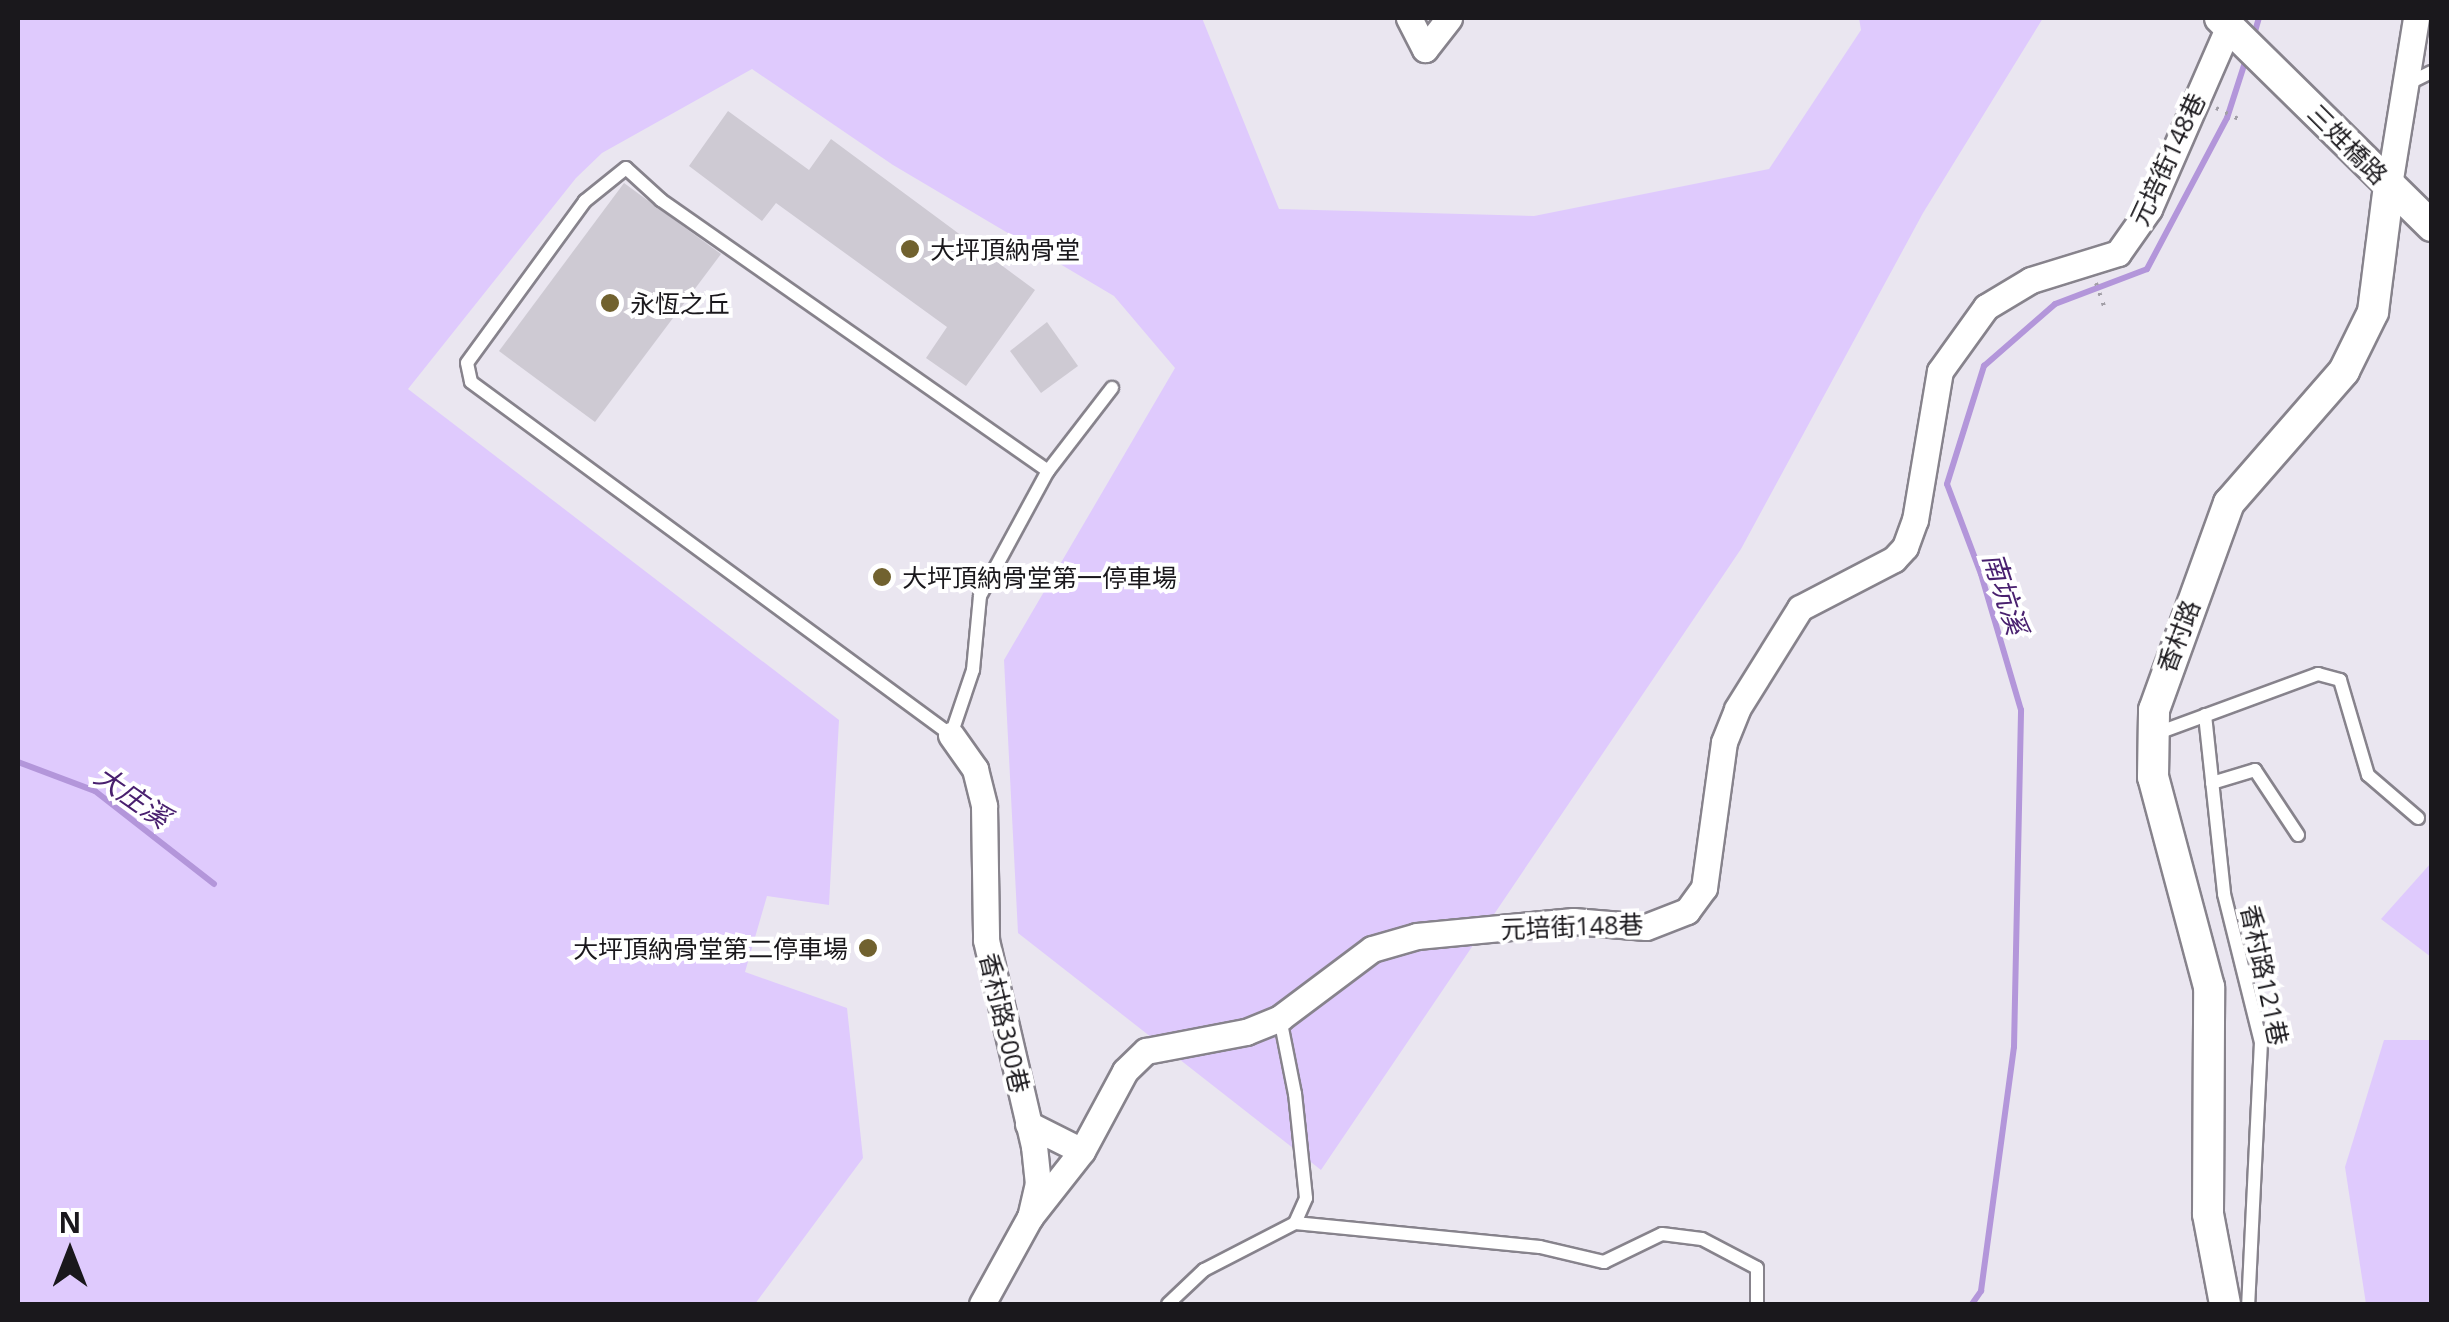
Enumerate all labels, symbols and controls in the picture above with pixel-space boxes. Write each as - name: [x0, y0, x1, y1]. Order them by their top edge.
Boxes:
- street label: 元培街148巷: [2123, 88, 2211, 230]
- street label: 三姓橋路: [2302, 98, 2394, 190]
- place label: 大坪頂納骨堂: [930, 234, 1080, 264]
- marker: 大坪頂納骨堂: [899, 238, 921, 260]
- place label: 永恆之丘: [630, 288, 730, 318]
- marker: 永恆之丘: [599, 292, 621, 314]
- water label: 南坑溪: [1977, 548, 2035, 638]
- place label: 大坪頂納骨堂第一停車場: [902, 562, 1177, 592]
- marker: 大坪頂納骨堂第一停車場: [871, 566, 893, 588]
- street label: 香村路: [2151, 596, 2205, 676]
- water label: 大庄溪: [89, 758, 177, 834]
- street label: 香村路121巷: [2235, 902, 2295, 1048]
- street label: 元培街148巷: [1500, 909, 1644, 943]
- place label: 大坪頂納骨堂第二停車場: [573, 933, 848, 963]
- marker: 大坪頂納骨堂第二停車場: [857, 937, 879, 959]
- street label: 香村路300巷: [974, 950, 1036, 1096]
- north arrow: [20, 1202, 120, 1302]
- text: N: [59, 1203, 81, 1241]

